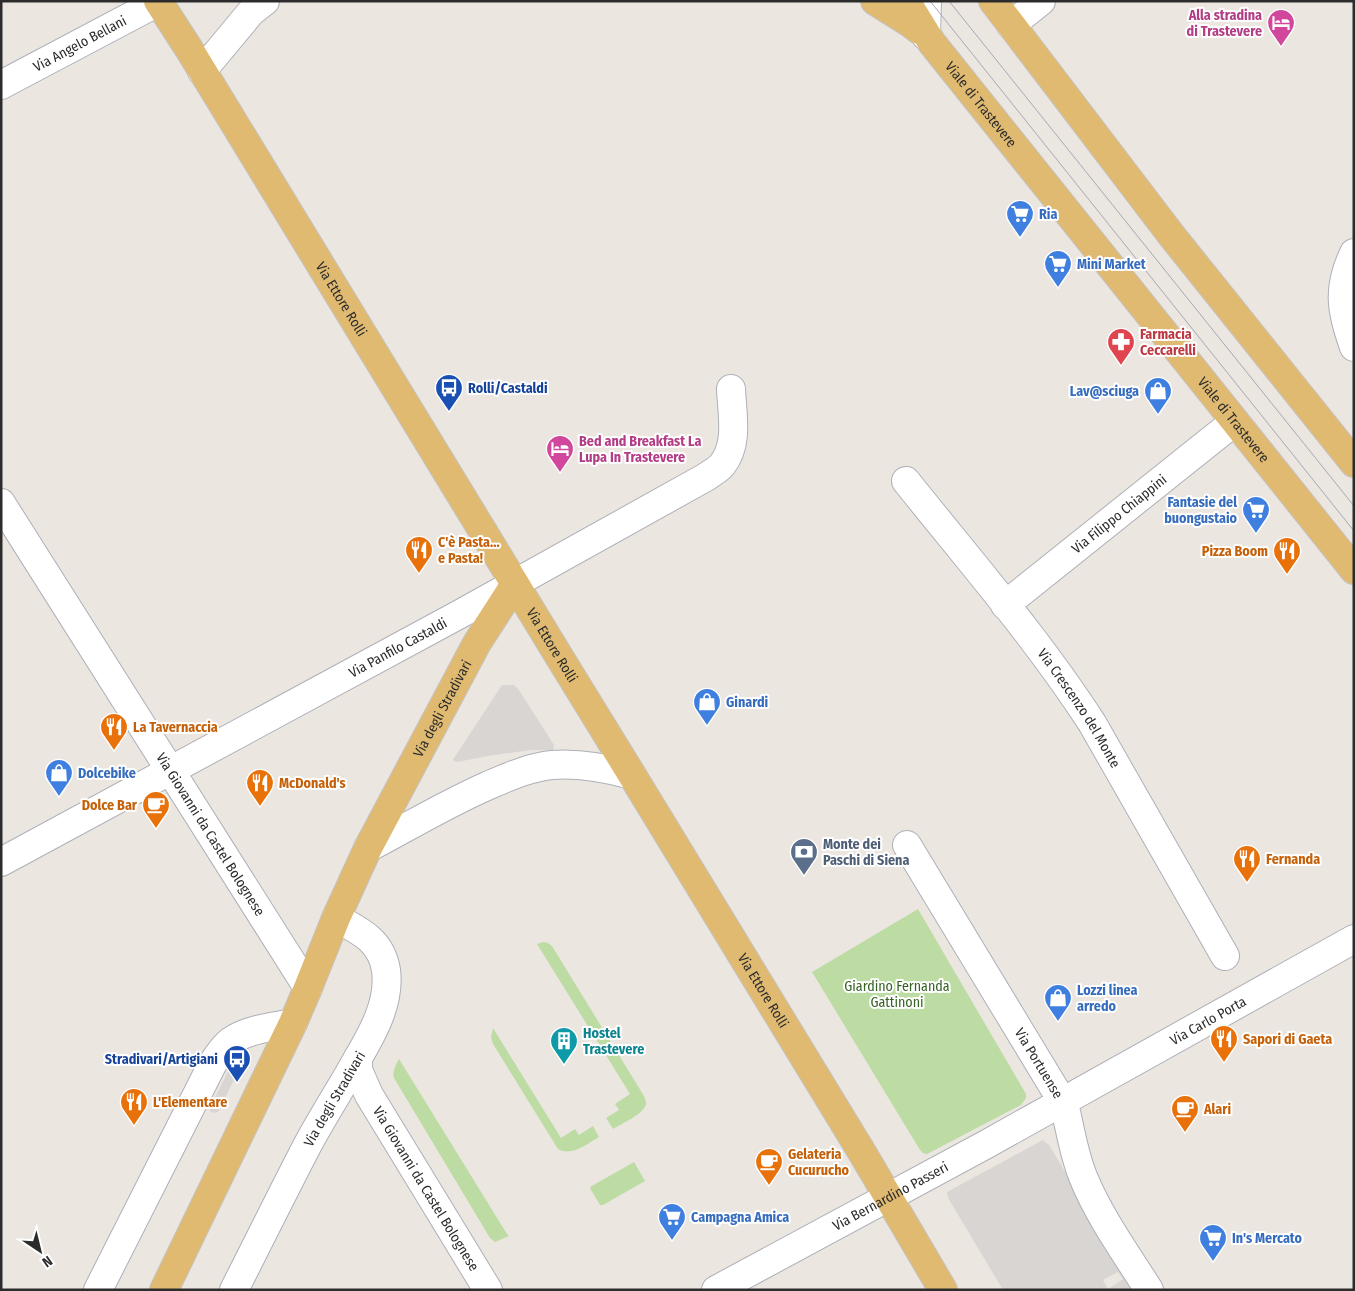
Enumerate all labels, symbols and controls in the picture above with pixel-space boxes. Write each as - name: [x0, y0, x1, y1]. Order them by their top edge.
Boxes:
- place label: Alla stradina di Trastevere: [1187, 7, 1262, 40]
- hotel icon: Alla stradina di Trastevere: [1266, 8, 1296, 47]
- street label: Via Angelo Bellani: [30, 12, 129, 75]
- street label: Viale di Trastevere: [942, 58, 1021, 151]
- supermarket icon: Ria: [1005, 199, 1035, 238]
- place label: Ria: [1039, 206, 1057, 223]
- supermarket icon: Mini Market: [1043, 249, 1073, 288]
- place label: Mini Market: [1077, 256, 1147, 273]
- street label: Via Ettore Rolli: [312, 259, 371, 339]
- place label: Farmacia Ceccarelli: [1140, 326, 1196, 359]
- pharmacy icon: Farmacia Ceccarelli: [1106, 327, 1136, 366]
- bus stop icon: Rolli/Castaldi: [434, 373, 464, 412]
- street label: Viale di Trastevere: [1194, 374, 1273, 466]
- shop icon: Lav@sciuga: [1143, 376, 1173, 415]
- place label: Rolli/Castaldi: [468, 380, 548, 397]
- place label: Lav@sciuga: [1070, 383, 1139, 400]
- place label: Bed and Breakfast La Lupa In Trastevere: [579, 433, 702, 466]
- hotel icon: Bed and Breakfast La Lupa In Trastevere: [545, 434, 575, 473]
- street label: Via Filippo Chiappini: [1068, 471, 1170, 557]
- place label: Fantasie del buongustaio: [1164, 494, 1238, 527]
- supermarket icon: Fantasie del buongustaio: [1241, 495, 1271, 534]
- place label: C'è Pasta... e Pasta!: [438, 534, 500, 567]
- restaurant icon: C'è Pasta... e Pasta!: [404, 535, 434, 574]
- restaurant icon: Pizza Boom: [1272, 536, 1302, 575]
- place label: Pizza Boom: [1202, 543, 1268, 560]
- street label: Via Ettore Rolli: [523, 605, 581, 685]
- street label: Via Panfilo Castaldi: [346, 614, 450, 681]
- street label: Via Crescenzo del Monte: [1034, 645, 1124, 771]
- street label: Via degli Stradivari: [409, 657, 475, 760]
- shop icon: Ginardi: [692, 687, 722, 726]
- place label: Ginardi: [726, 694, 769, 711]
- restaurant icon: La Tavernaccia: [99, 712, 129, 751]
- place label: La Tavernaccia: [133, 719, 218, 736]
- street label: Via Giovanni da Castel Bolognese: [153, 749, 269, 919]
- shop icon: Dolcebike: [44, 758, 74, 797]
- place label: Dolcebike: [78, 765, 136, 782]
- restaurant icon: McDonald's: [245, 768, 275, 807]
- place label: McDonald's: [279, 775, 346, 792]
- cafe icon: Dolce Bar: [141, 790, 171, 829]
- place label: Dolce Bar: [82, 797, 138, 814]
- place label: Monte dei Paschi di Siena: [823, 836, 909, 869]
- bank icon: Monte dei Paschi di Siena: [789, 837, 819, 876]
- restaurant icon: Fernanda: [1232, 844, 1262, 883]
- place label: Fernanda: [1266, 851, 1320, 868]
- street label: Via Ettore Rolli: [734, 950, 792, 1031]
- park label: Giardino Fernanda Gattinoni: [844, 978, 950, 1011]
- place label: Lozzi linea arredo: [1077, 982, 1138, 1015]
- shop icon: Lozzi linea arredo: [1043, 983, 1073, 1022]
- street label: Via Carlo Porta: [1167, 992, 1249, 1049]
- restaurant icon: Sapori di Gaeta: [1209, 1024, 1239, 1063]
- place label: Hostel Trastevere: [583, 1025, 644, 1058]
- street label: Via Portuense: [1011, 1025, 1067, 1101]
- building icon: Hostel Trastevere: [549, 1026, 579, 1065]
- place label: Sapori di Gaeta: [1243, 1031, 1332, 1048]
- bus stop icon: Stradivari/Artigiani: [222, 1044, 252, 1083]
- street label: Via degli Stradivari: [300, 1048, 369, 1149]
- place label: Stradivari/Artigiani: [105, 1051, 218, 1068]
- restaurant icon: L'Elementare: [119, 1087, 149, 1126]
- place label: L'Elementare: [153, 1094, 227, 1111]
- cafe icon: Alari: [1170, 1094, 1200, 1133]
- place label: Alari: [1203, 1101, 1231, 1118]
- street label: Via Giovanni da Castel Bolognese: [369, 1103, 483, 1274]
- place label: Gelateria Cucurucho: [788, 1146, 849, 1179]
- cafe icon: Gelateria Cucurucho: [754, 1147, 784, 1186]
- street label: Via Bernardino Passeri: [830, 1158, 951, 1234]
- supermarket icon: Campagna Amica: [657, 1202, 687, 1241]
- place label: Campagna Amica: [691, 1209, 789, 1226]
- supermarket icon: In's Mercato: [1198, 1223, 1228, 1262]
- north arrow: [15, 1226, 65, 1276]
- place label: In's Mercato: [1232, 1230, 1303, 1247]
- text: N: [39, 1252, 55, 1271]

